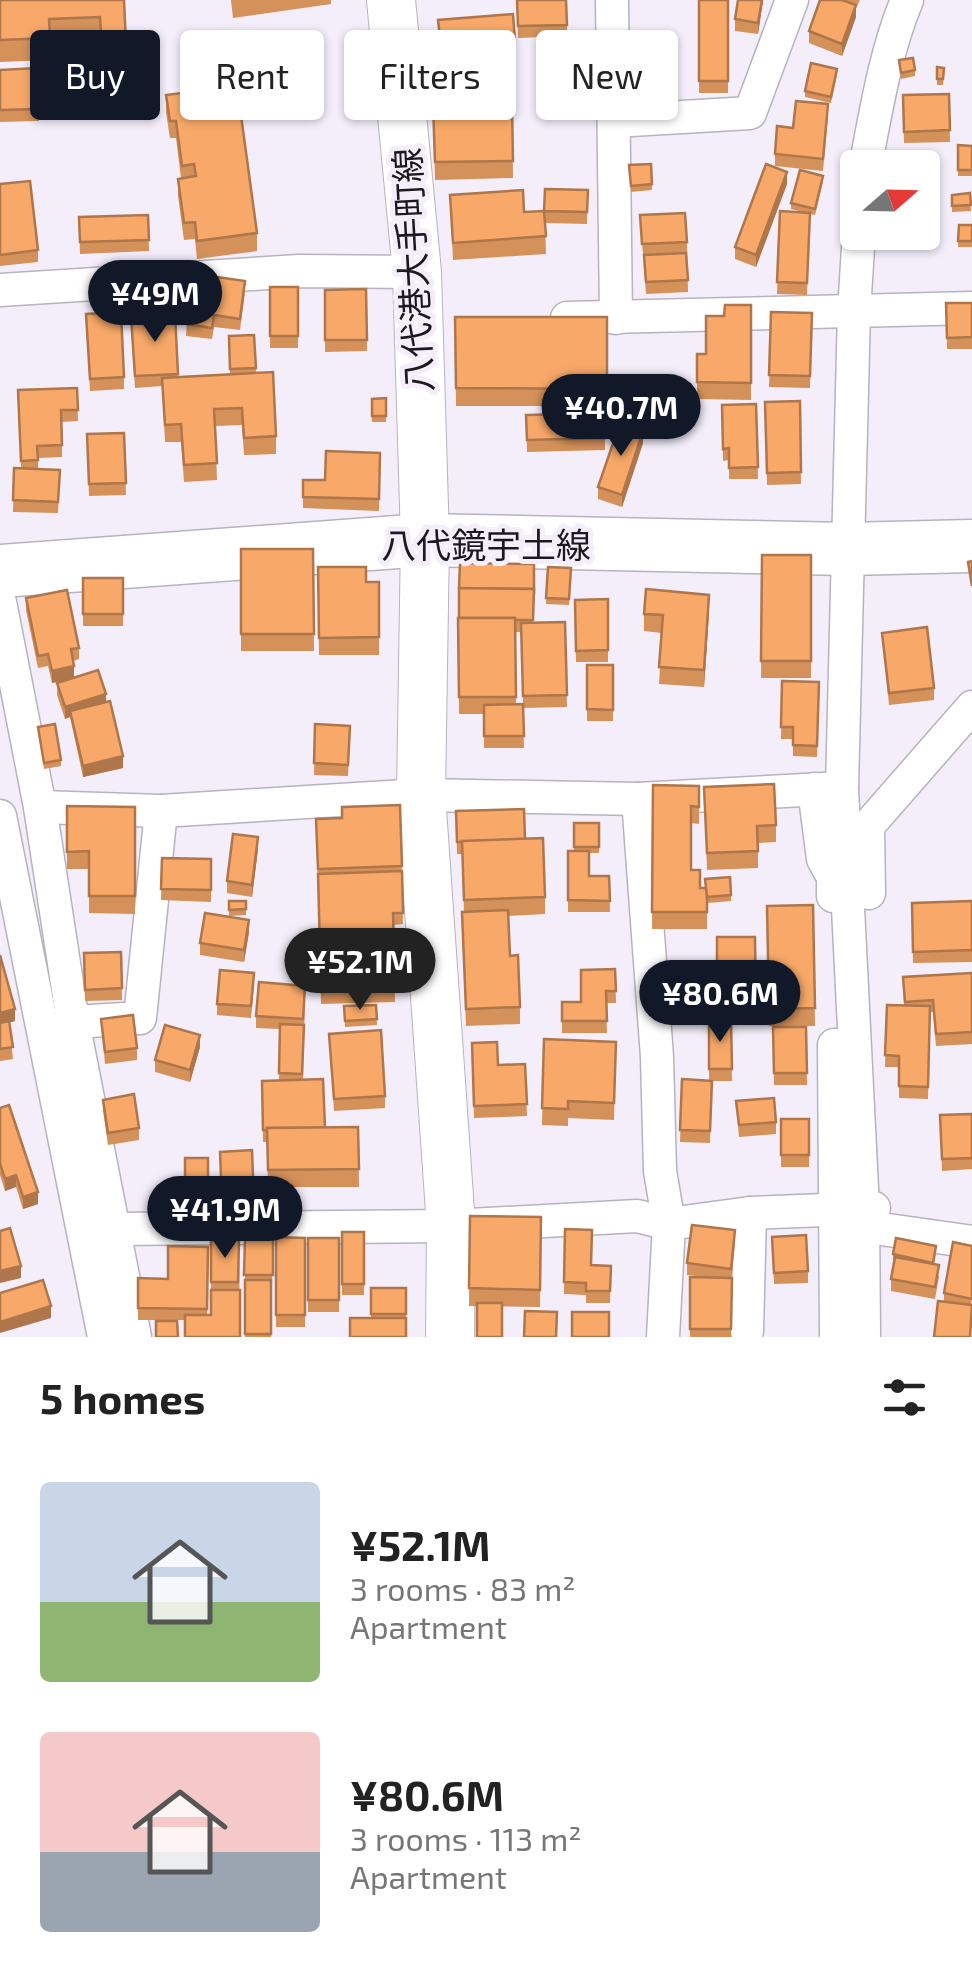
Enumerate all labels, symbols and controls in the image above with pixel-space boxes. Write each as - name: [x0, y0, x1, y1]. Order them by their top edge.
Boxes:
- chip: Buy: [30, 30, 160, 120]
- chip: Rent: [180, 30, 324, 120]
- chip: Filters: [344, 30, 516, 120]
- chip: New: [536, 30, 678, 120]
- street label: 八代港大手町線: [385, 147, 439, 393]
- north arrow: [840, 150, 940, 250]
- map controls: [840, 150, 940, 250]
- pin: ¥49M: [96, 260, 214, 345]
- text: ¥49M: [110, 273, 200, 311]
- pin: ¥40.7M: [540, 374, 702, 459]
- text: ¥40.7M: [564, 387, 678, 425]
- street label: 八代鏡宇土線: [381, 523, 591, 565]
- pin: ¥52.1M: [279, 928, 441, 1013]
- text: ¥52.1M: [306, 941, 414, 979]
- pin: ¥80.6M: [639, 960, 801, 1045]
- text: ¥80.6M: [661, 973, 779, 1011]
- pin: ¥41.9M: [144, 1176, 306, 1261]
- text: ¥41.9M: [169, 1189, 281, 1227]
- icon: filters: [877, 1370, 932, 1425]
- text: 5 homes: [40, 1372, 205, 1422]
- text: ¥52.1M: [350, 1519, 490, 1569]
- icon: home: [120, 1522, 240, 1642]
- text: 3 rooms · 83 m²: [350, 1569, 575, 1607]
- text: Apartment: [350, 1607, 507, 1645]
- text: ¥80.6M: [350, 1769, 504, 1819]
- icon: home: [120, 1772, 240, 1892]
- text: 3 rooms · 113 m²: [350, 1819, 582, 1857]
- text: Apartment: [350, 1857, 507, 1895]

